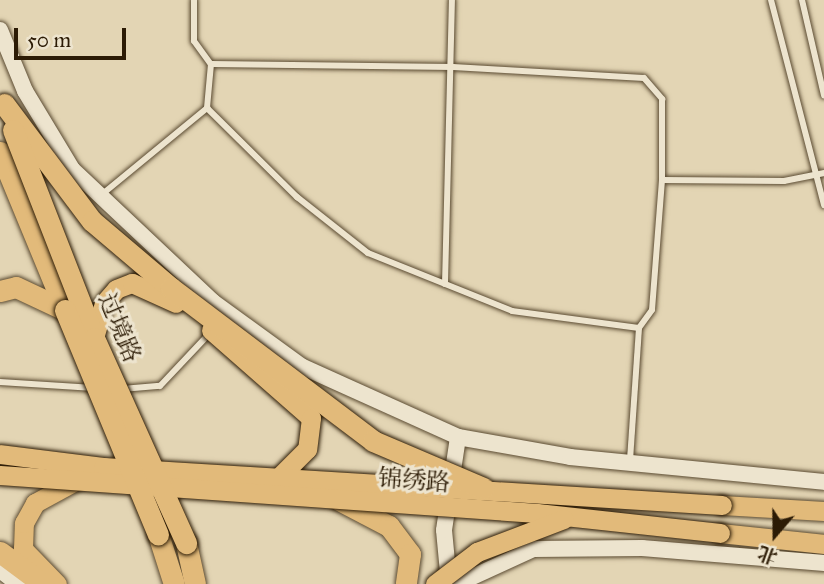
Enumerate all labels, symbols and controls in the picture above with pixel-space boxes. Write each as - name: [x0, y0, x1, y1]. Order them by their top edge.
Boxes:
- scale bar: [18, 14, 130, 58]
- text: 50 m: [27, 27, 71, 53]
- street label: 过境路: [92, 289, 146, 367]
- street label: 锦绣路: [377, 464, 451, 498]
- north arrow: [740, 500, 810, 570]
- text: 北: [755, 541, 781, 569]

